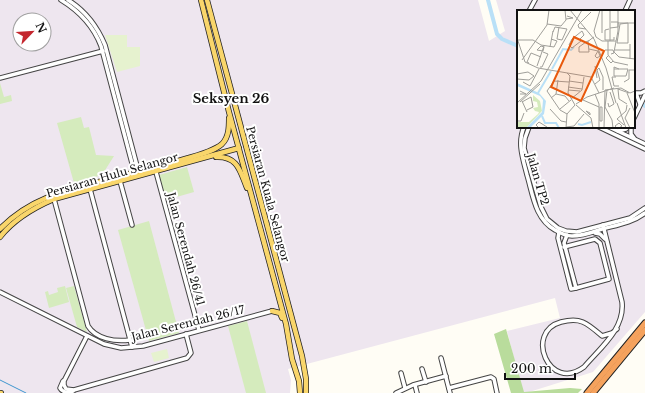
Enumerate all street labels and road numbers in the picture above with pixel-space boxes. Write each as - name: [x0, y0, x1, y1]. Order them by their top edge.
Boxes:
- street label: Persiaran Kuala Selangor: [243, 125, 293, 264]
- street label: Persiaran Hulu Selangor: [44, 149, 180, 201]
- street label: Jalan TP2: [523, 150, 552, 207]
- street label: Jalan Serendah 26/41: [164, 189, 208, 307]
- street label: Jalan Serendah 26/17: [128, 302, 247, 344]

